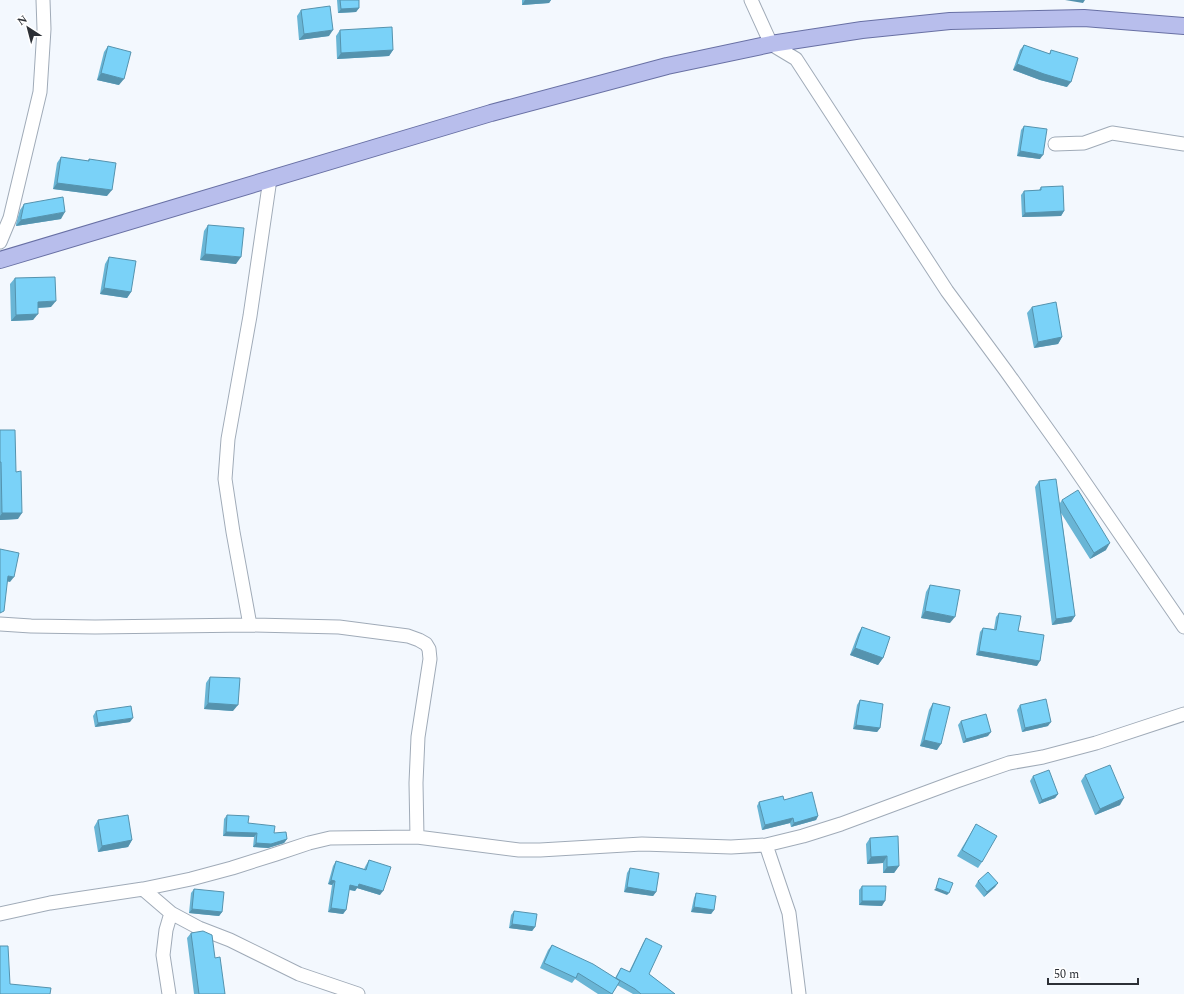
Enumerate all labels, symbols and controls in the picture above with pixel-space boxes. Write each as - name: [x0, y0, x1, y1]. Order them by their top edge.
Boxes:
- north arrow: [8, 8, 48, 48]
- text: N: [14, 11, 31, 30]
- scale bar: [1048, 960, 1138, 986]
- text: 50 m: [1054, 965, 1079, 984]

